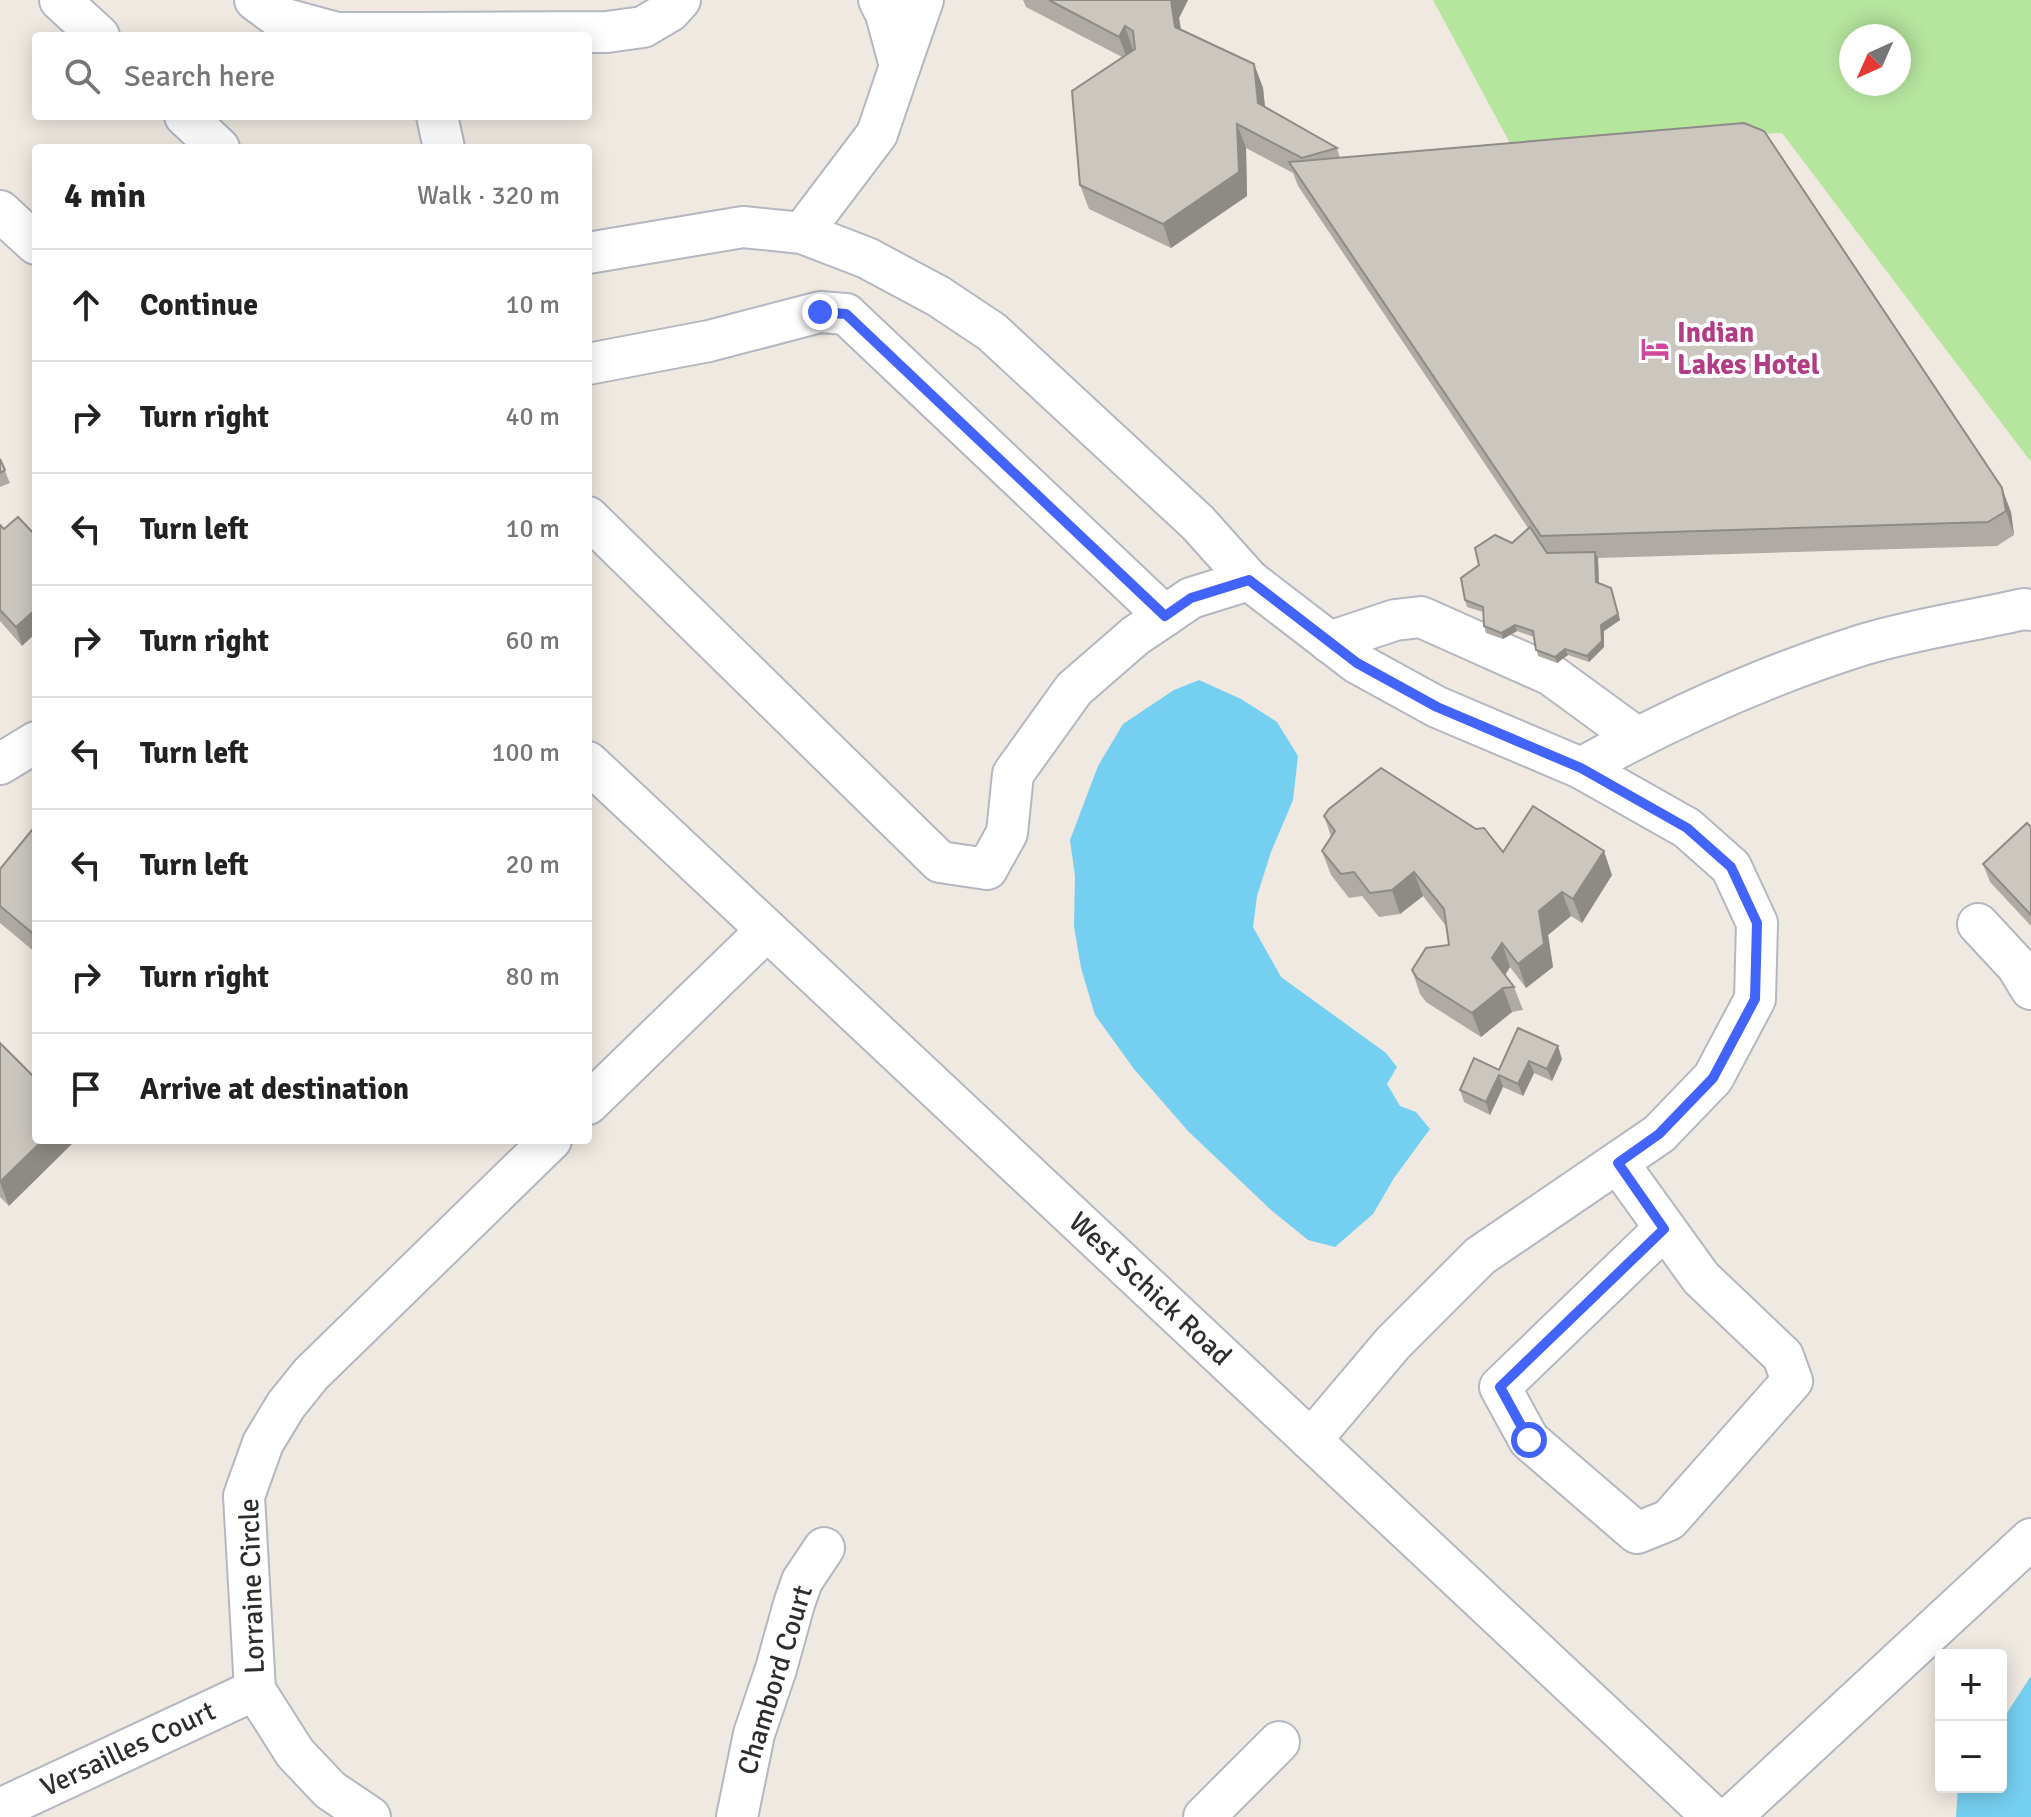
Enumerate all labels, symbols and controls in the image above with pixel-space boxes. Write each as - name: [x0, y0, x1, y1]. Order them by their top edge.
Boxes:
- north arrow: [1839, 24, 1911, 96]
- search box: [32, 32, 592, 120]
- icon: search: [60, 54, 104, 98]
- text: Search here: [124, 58, 275, 95]
- text: 4 min: [64, 175, 146, 217]
- text: Walk · 320 m: [417, 180, 560, 212]
- icon: ahead: [64, 283, 108, 327]
- text: Continue: [140, 287, 258, 324]
- text: 10 m: [505, 289, 560, 321]
- route end: [802, 294, 838, 330]
- place label: Indian Lakes Hotel: [1677, 316, 1820, 382]
- hotel icon: Indian Lakes Hotel: [1640, 334, 1670, 364]
- icon: right: [64, 395, 108, 439]
- text: Turn right: [140, 399, 269, 436]
- text: 40 m: [505, 401, 560, 433]
- icon: left: [64, 507, 108, 551]
- text: Turn left: [140, 511, 249, 548]
- text: 10 m: [505, 513, 560, 545]
- icon: right: [64, 619, 108, 663]
- text: Turn right: [140, 623, 269, 660]
- text: 60 m: [505, 625, 560, 657]
- icon: left: [64, 731, 108, 775]
- text: Turn left: [140, 735, 249, 772]
- text: 100 m: [491, 737, 560, 769]
- icon: left: [64, 843, 108, 887]
- text: Turn left: [140, 847, 249, 884]
- text: 20 m: [505, 849, 560, 881]
- icon: right: [64, 955, 108, 999]
- text: Turn right: [140, 959, 269, 996]
- text: 80 m: [505, 961, 560, 993]
- icon: arrive: [64, 1067, 108, 1111]
- text: Arrive at destination: [140, 1071, 409, 1108]
- street label: West Schick Road: [1062, 1205, 1238, 1373]
- route start: [1511, 1422, 1547, 1458]
- street label: Lorraine Circle: [232, 1498, 272, 1674]
- street label: Chambord Court: [730, 1581, 820, 1779]
- map controls: [1935, 1649, 2007, 1793]
- button: +: [1935, 1649, 2007, 1721]
- street label: Versailles Court: [35, 1694, 221, 1804]
- button: −: [1935, 1721, 2007, 1793]

